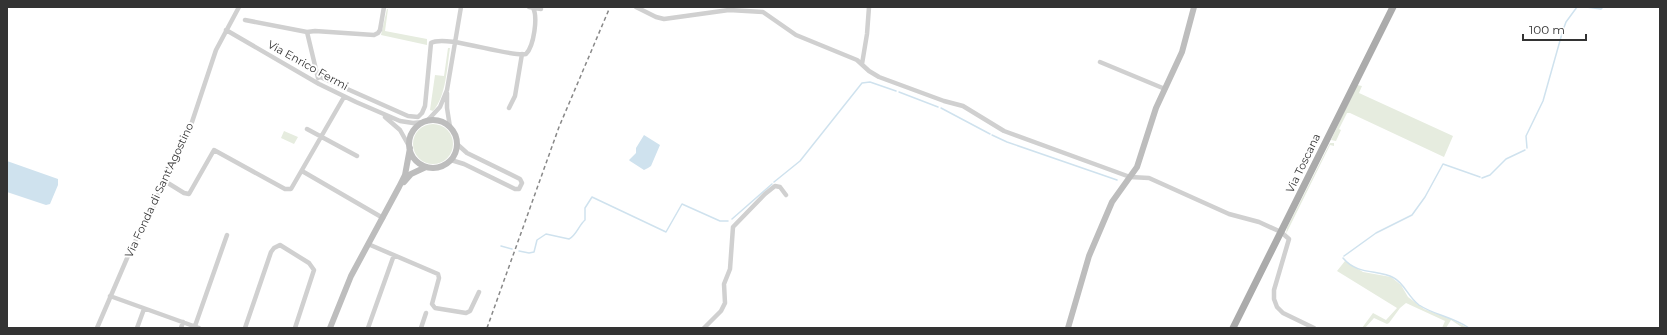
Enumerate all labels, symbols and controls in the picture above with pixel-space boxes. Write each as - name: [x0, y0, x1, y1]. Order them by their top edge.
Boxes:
- scale bar: [1523, 16, 1586, 42]
- text: 100 m: [1529, 22, 1565, 37]
- street label: Via Enrico Fermi: [265, 37, 351, 93]
- street label: Via Fonda di Sant'Agostino: [122, 120, 197, 260]
- street label: Via Toscana: [1283, 131, 1323, 195]

